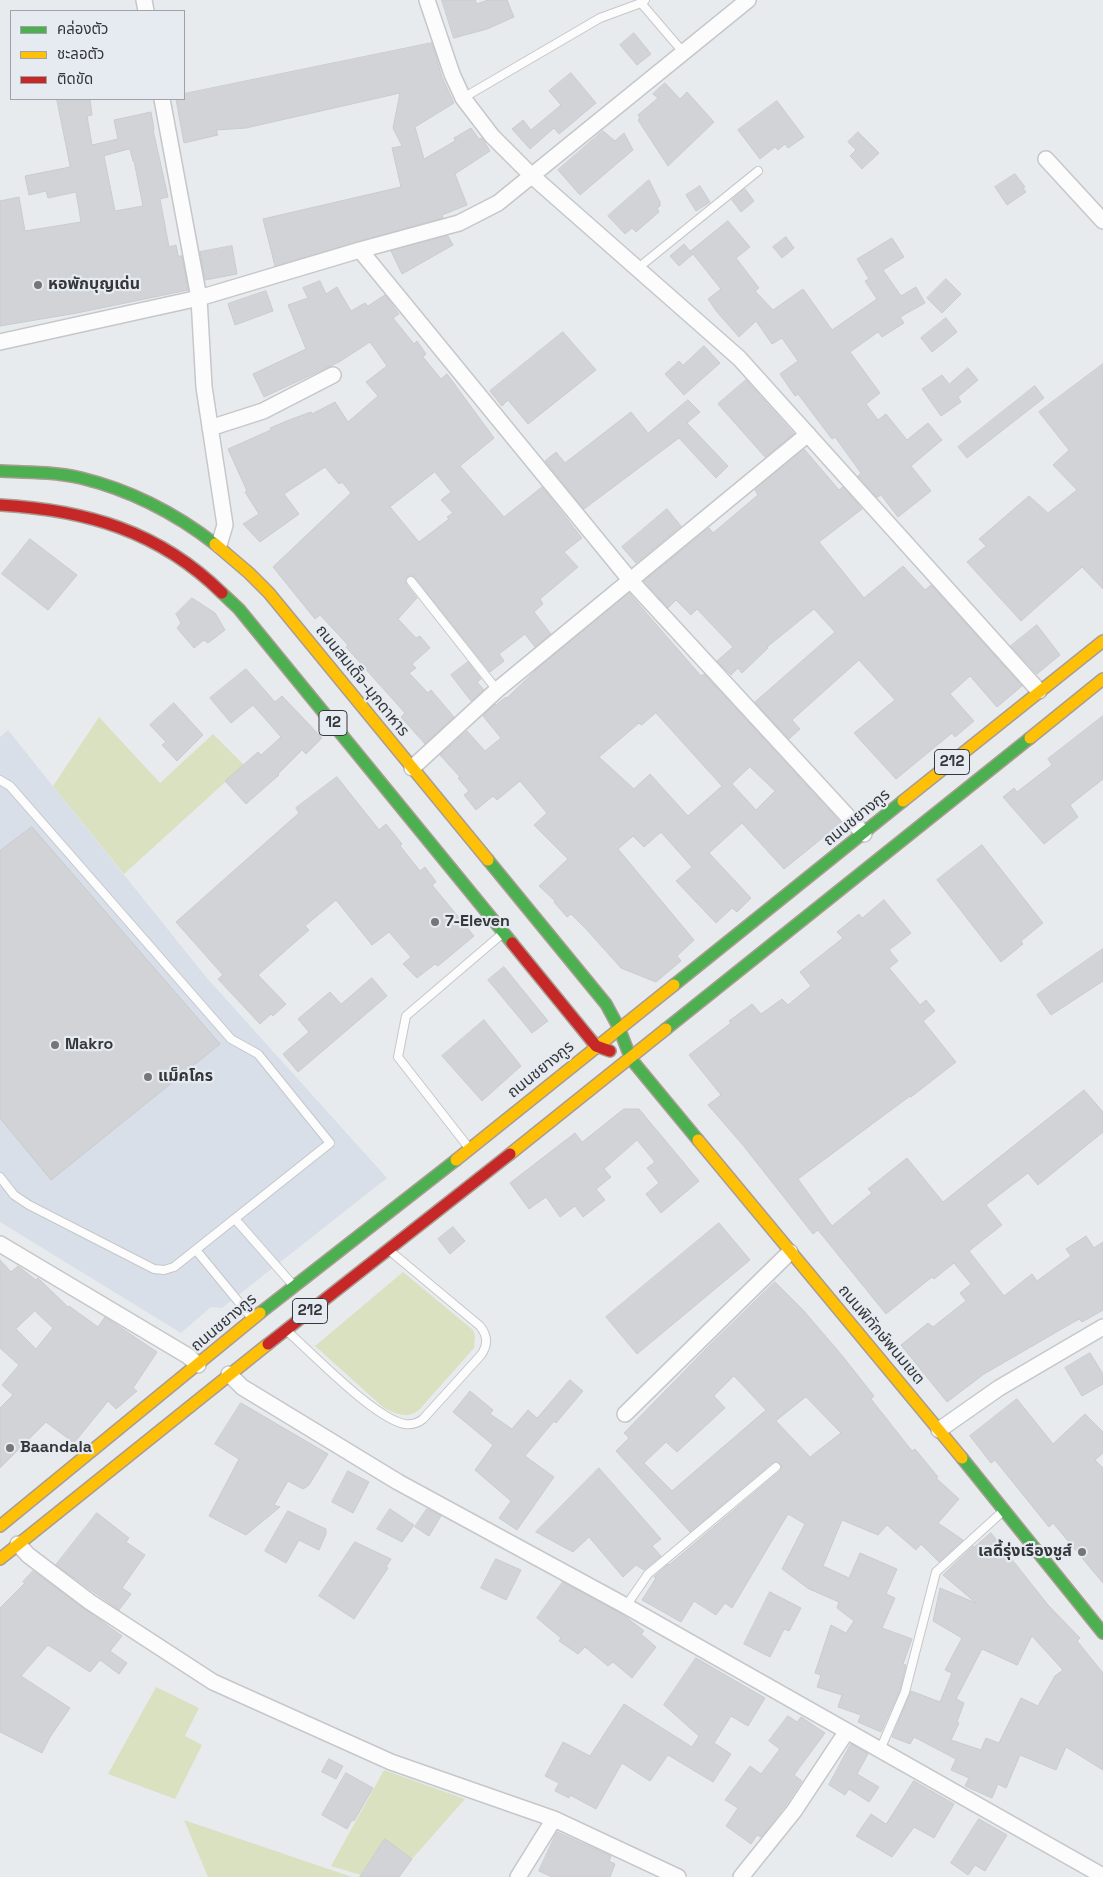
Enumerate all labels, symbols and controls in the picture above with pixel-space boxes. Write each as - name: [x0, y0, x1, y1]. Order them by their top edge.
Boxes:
- legend: [10, 10, 185, 100]
- text: คล่องตัว: [57, 19, 108, 38]
- text: ชะลอตัว: [57, 44, 104, 63]
- text: ติดขัด: [57, 69, 93, 88]
- place label: หอพักบุญเด่น: [48, 275, 140, 295]
- marker: หอพักบุญเด่น: [32, 279, 44, 291]
- street label: ถนนสมเด็จ-มุกดาหาร: [311, 621, 413, 741]
- road number: 12: [319, 710, 347, 736]
- road number: 212: [934, 750, 970, 774]
- street label: ถนนชยางกูร: [820, 785, 894, 851]
- place label: 7-Eleven: [445, 912, 510, 932]
- marker: 7-Eleven: [429, 916, 441, 928]
- place label: Makro: [65, 1035, 113, 1055]
- street label: ถนนชยางกูร: [504, 1037, 578, 1103]
- marker: Makro: [49, 1039, 61, 1051]
- place label: แม็คโคร: [158, 1067, 213, 1087]
- marker: แม็คโคร: [142, 1071, 154, 1083]
- street label: ถนนพิทักษ์พนมเขต: [834, 1281, 928, 1389]
- street label: ถนนชยางกูร: [187, 1290, 261, 1356]
- road number: 212: [292, 1298, 328, 1324]
- place label: Baandala: [20, 1438, 92, 1458]
- marker: Baandala: [4, 1442, 16, 1454]
- place label: เลดี้รุ่งเรืองชูส์: [978, 1542, 1072, 1562]
- marker: เลดี้รุ่งเรืองชูส์: [1076, 1546, 1088, 1558]

